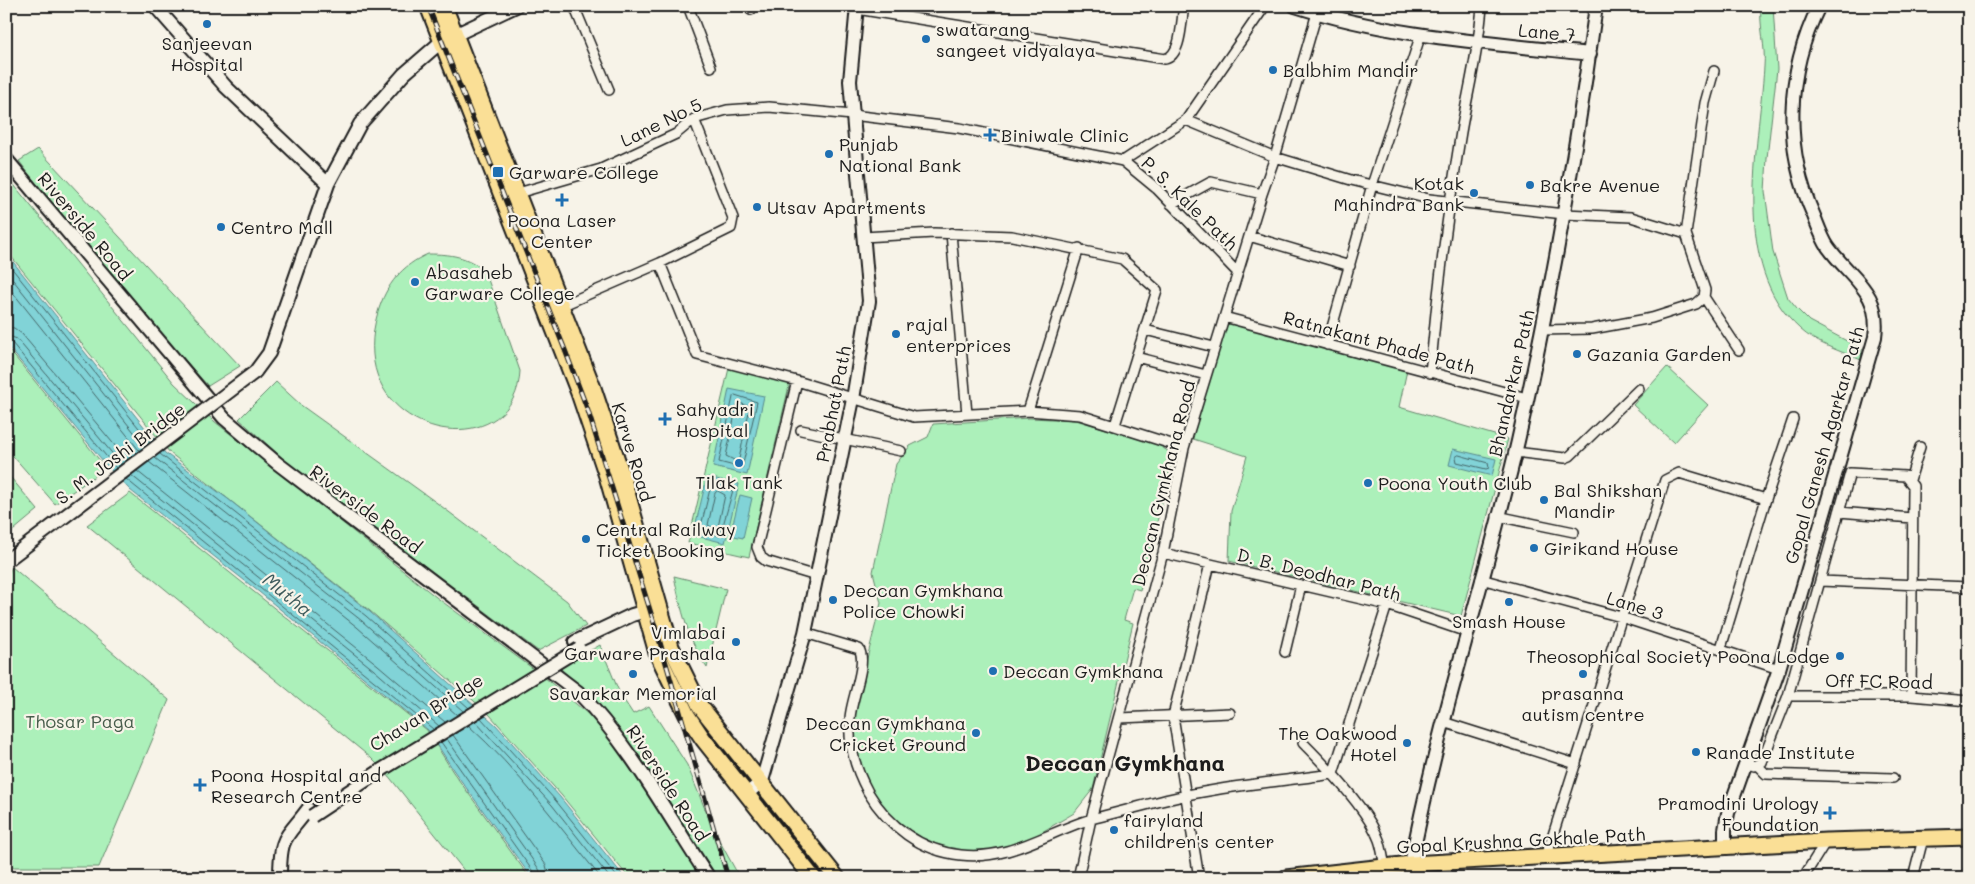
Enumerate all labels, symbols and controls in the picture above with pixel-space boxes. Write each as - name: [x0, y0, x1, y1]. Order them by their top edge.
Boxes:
- place label: swatarang sangeet vidyalaya: [936, 17, 1096, 62]
- marker: Sanjeevan Hospital: [201, 18, 213, 30]
- street label: Lane 7: [1517, 18, 1577, 46]
- place label: Sanjeevan Hospital: [162, 31, 252, 76]
- marker: swatarang sangeet vidyalaya: [920, 33, 932, 45]
- place label: Balbhim Mandir: [1283, 58, 1419, 82]
- marker: Balbhim Mandir: [1267, 64, 1279, 76]
- street label: Lane No 5: [616, 92, 706, 152]
- place label: Biniwale Clinic: [1001, 123, 1129, 147]
- marker: Biniwale Clinic: [983, 128, 997, 142]
- place label: Punjab National Bank: [839, 132, 961, 177]
- marker: Punjab National Bank: [823, 148, 835, 160]
- street label: P. S. Kale Path: [1137, 151, 1243, 255]
- place label: Garware College: [509, 160, 659, 184]
- marker: Garware College: [491, 165, 505, 179]
- street label: Riverside Road: [33, 167, 137, 285]
- place label: Kotak Mahindra Bank: [1333, 171, 1464, 216]
- place label: Bakre Avenue: [1540, 173, 1660, 197]
- marker: Bakre Avenue: [1524, 179, 1536, 191]
- marker: Kotak Mahindra Bank: [1468, 187, 1480, 199]
- marker: Poona Laser Center: [555, 193, 569, 207]
- place label: Utsav Apartments: [767, 195, 926, 219]
- marker: Utsav Apartments: [751, 201, 763, 213]
- place label: Poona Laser Center: [508, 208, 616, 253]
- place label: Centro Mall: [231, 215, 333, 239]
- marker: Centro Mall: [215, 221, 227, 233]
- place label: Abasaheb Garware College: [425, 260, 575, 305]
- marker: Abasaheb Garware College: [409, 276, 421, 288]
- street label: Ratnakant Phade Path: [1281, 305, 1477, 379]
- street label: Bhandarkar Path: [1482, 307, 1540, 459]
- place label: rajal enterprices: [906, 312, 1011, 357]
- street label: Gopal Ganesh Agarkar Path: [1779, 323, 1869, 567]
- marker: rajal enterprices: [890, 328, 902, 340]
- place label: Gazania Garden: [1587, 342, 1731, 366]
- street label: Prabhat Path: [810, 344, 856, 464]
- marker: Gazania Garden: [1571, 348, 1583, 360]
- street label: Deccan Gymkhana Road: [1126, 378, 1200, 588]
- street label: S. M. Joshi Bridge: [50, 396, 190, 510]
- place label: Sahyadri Hospital: [676, 397, 754, 442]
- street label: Karve Road: [607, 400, 659, 504]
- marker: Sahyadri Hospital: [658, 412, 672, 426]
- marker: Tilak Tank: [733, 457, 745, 469]
- street label: Riverside Road: [305, 459, 427, 559]
- place label: Tilak Tank: [695, 470, 783, 494]
- place label: Poona Youth Club: [1378, 471, 1532, 495]
- marker: Poona Youth Club: [1362, 477, 1374, 489]
- place label: Bal Shikshan Mandir: [1554, 478, 1662, 523]
- marker: Bal Shikshan Mandir: [1538, 494, 1550, 506]
- place label: Central Railway Ticket Booking: [596, 517, 736, 562]
- marker: Central Railway Ticket Booking: [580, 533, 592, 545]
- place label: Girikand House: [1544, 536, 1679, 560]
- street label: D. B. Deodhar Path: [1235, 542, 1403, 606]
- marker: Girikand House: [1528, 542, 1540, 554]
- water label: Mutha: [258, 567, 318, 621]
- place label: Deccan Gymkhana Police Chowki: [843, 578, 1004, 623]
- street label: Lane 3: [1604, 585, 1666, 625]
- marker: Deccan Gymkhana Police Chowki: [827, 594, 839, 606]
- marker: Smash House: [1503, 596, 1515, 608]
- place label: Smash House: [1452, 609, 1566, 633]
- place label: Vimlabai Garware Prashala: [564, 620, 726, 665]
- marker: Vimlabai Garware Prashala: [730, 636, 742, 648]
- place label: Theosophical Society Poona Lodge: [1526, 644, 1830, 668]
- marker: Theosophical Society Poona Lodge: [1834, 650, 1846, 662]
- place label: Deccan Gymkhana: [1003, 659, 1164, 683]
- marker: Deccan Gymkhana: [987, 665, 999, 677]
- street label: Chavan Bridge: [365, 668, 487, 756]
- marker: Savarkar Memorial: [627, 668, 639, 680]
- marker: prasanna autism centre: [1577, 668, 1589, 680]
- street label: Off FC Road: [1825, 668, 1933, 694]
- place label: Savarkar Memorial: [549, 681, 717, 705]
- place label: prasanna autism centre: [1521, 681, 1645, 726]
- park label: Thosar Paga: [25, 709, 135, 733]
- place label: Deccan Gymkhana Cricket Ground: [805, 711, 966, 756]
- street label: Riverside Road: [621, 720, 715, 846]
- place label: The Oakwood Hotel: [1278, 721, 1397, 766]
- marker: Deccan Gymkhana Cricket Ground: [970, 727, 982, 739]
- marker: The Oakwood Hotel: [1401, 737, 1413, 749]
- place label: Ranade Institute: [1706, 740, 1855, 764]
- marker: Ranade Institute: [1690, 746, 1702, 758]
- district label: Deccan Gymkhana: [1025, 748, 1225, 777]
- place label: Poona Hospital and Research Centre: [211, 763, 381, 808]
- marker: Poona Hospital and Research Centre: [193, 778, 207, 792]
- place label: Pramodini Urology Foundation: [1658, 791, 1819, 836]
- marker: Pramodini Urology Foundation: [1823, 806, 1837, 820]
- place label: fairyland children's center: [1124, 808, 1275, 853]
- street label: Gopal Krushna Gokhale Path: [1396, 822, 1646, 858]
- marker: fairyland children's center: [1108, 824, 1120, 836]

